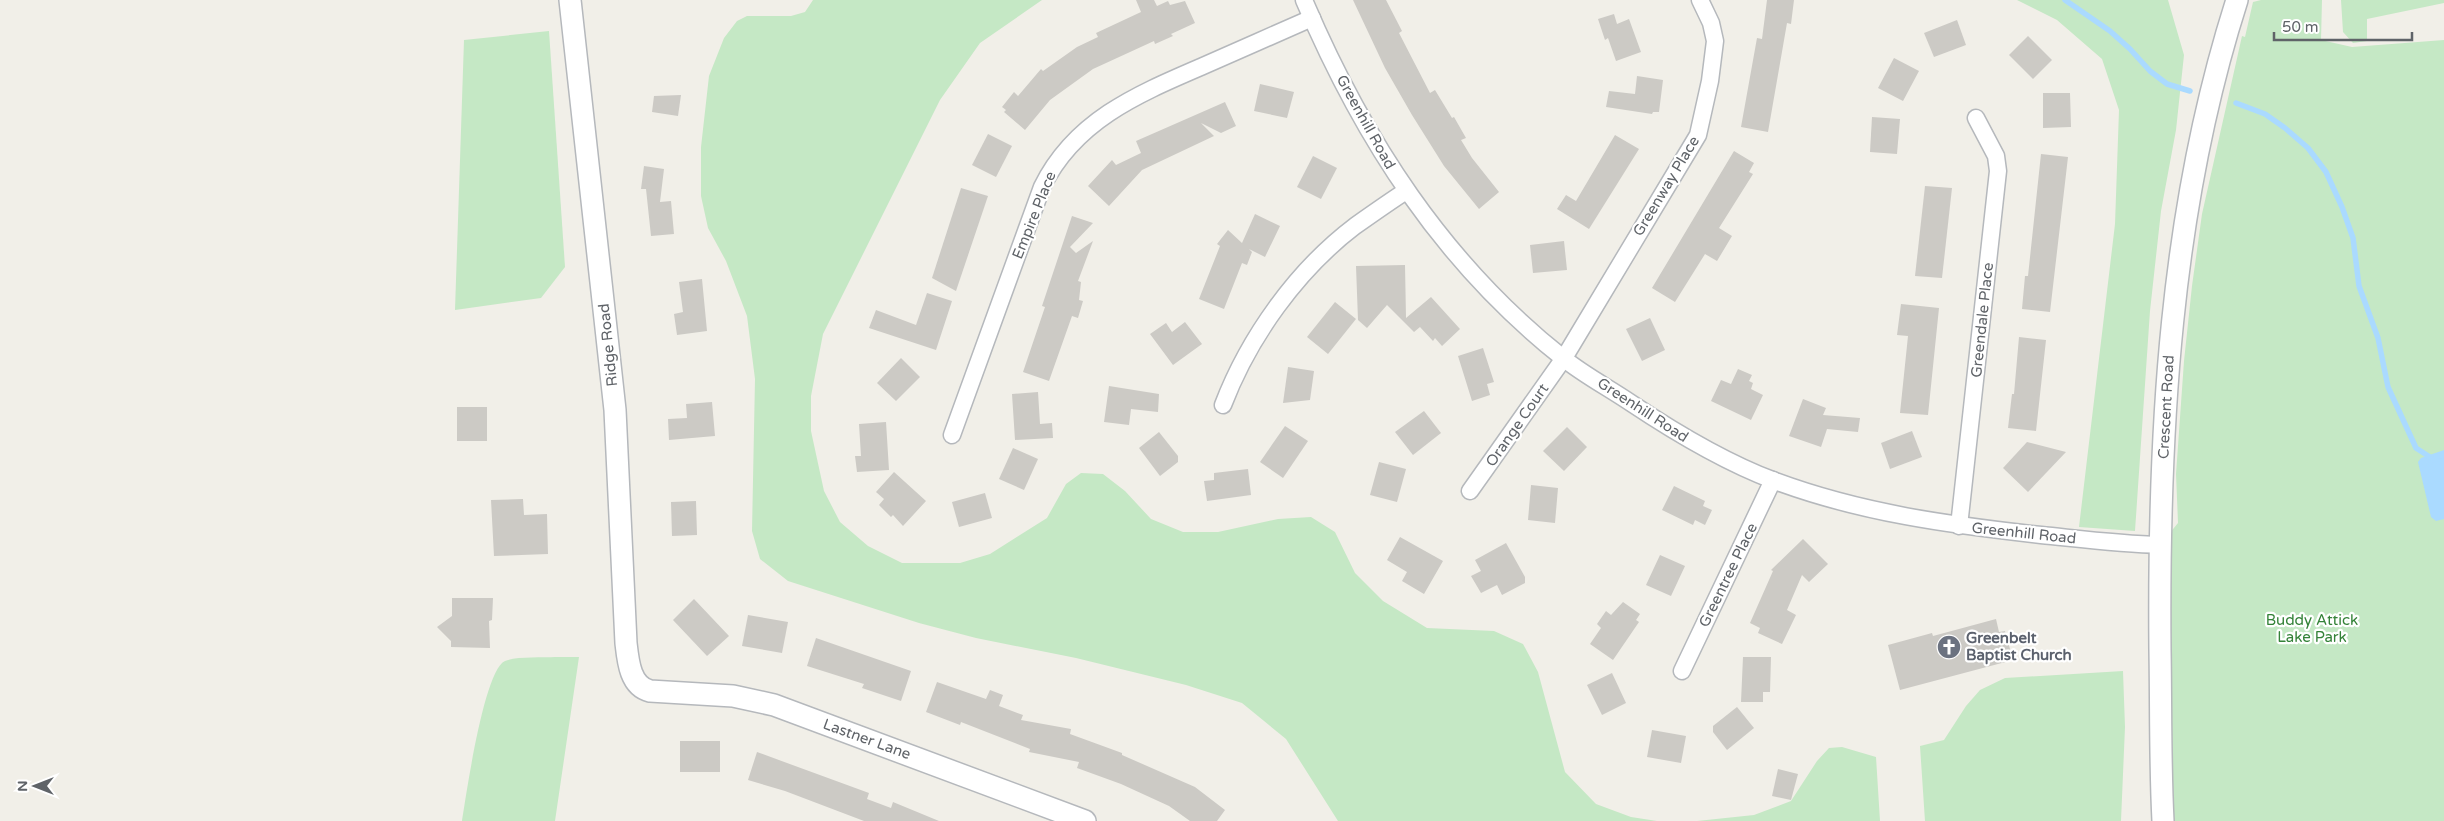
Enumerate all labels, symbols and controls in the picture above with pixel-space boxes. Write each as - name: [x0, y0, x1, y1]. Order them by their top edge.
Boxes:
- scale bar: [2274, 10, 2412, 42]
- text: 50 m: [2282, 18, 2319, 36]
- street label: Greenhill Road: [1333, 72, 1399, 172]
- street label: Greenway Place: [1629, 133, 1703, 239]
- street label: Empire Place: [1008, 169, 1060, 261]
- street label: Greendale Place: [1967, 262, 1997, 378]
- street label: Ridge Road: [595, 303, 621, 387]
- street label: Crescent Road: [2154, 354, 2178, 460]
- street label: Greenhill Road: [1594, 374, 1692, 446]
- street label: Orange Court: [1482, 380, 1552, 470]
- street label: Greenhill Road: [1971, 519, 2077, 547]
- street label: Greentree Place: [1695, 520, 1761, 630]
- park label: Buddy Attick Lake Park: [2266, 611, 2358, 646]
- place label: Greenbelt Baptist Church: [1966, 629, 2072, 665]
- church icon: Greenbelt Baptist Church: [1936, 634, 1962, 660]
- street label: Lastner Lane: [821, 715, 913, 763]
- north arrow: [10, 761, 60, 811]
- text: N: [14, 780, 31, 792]

